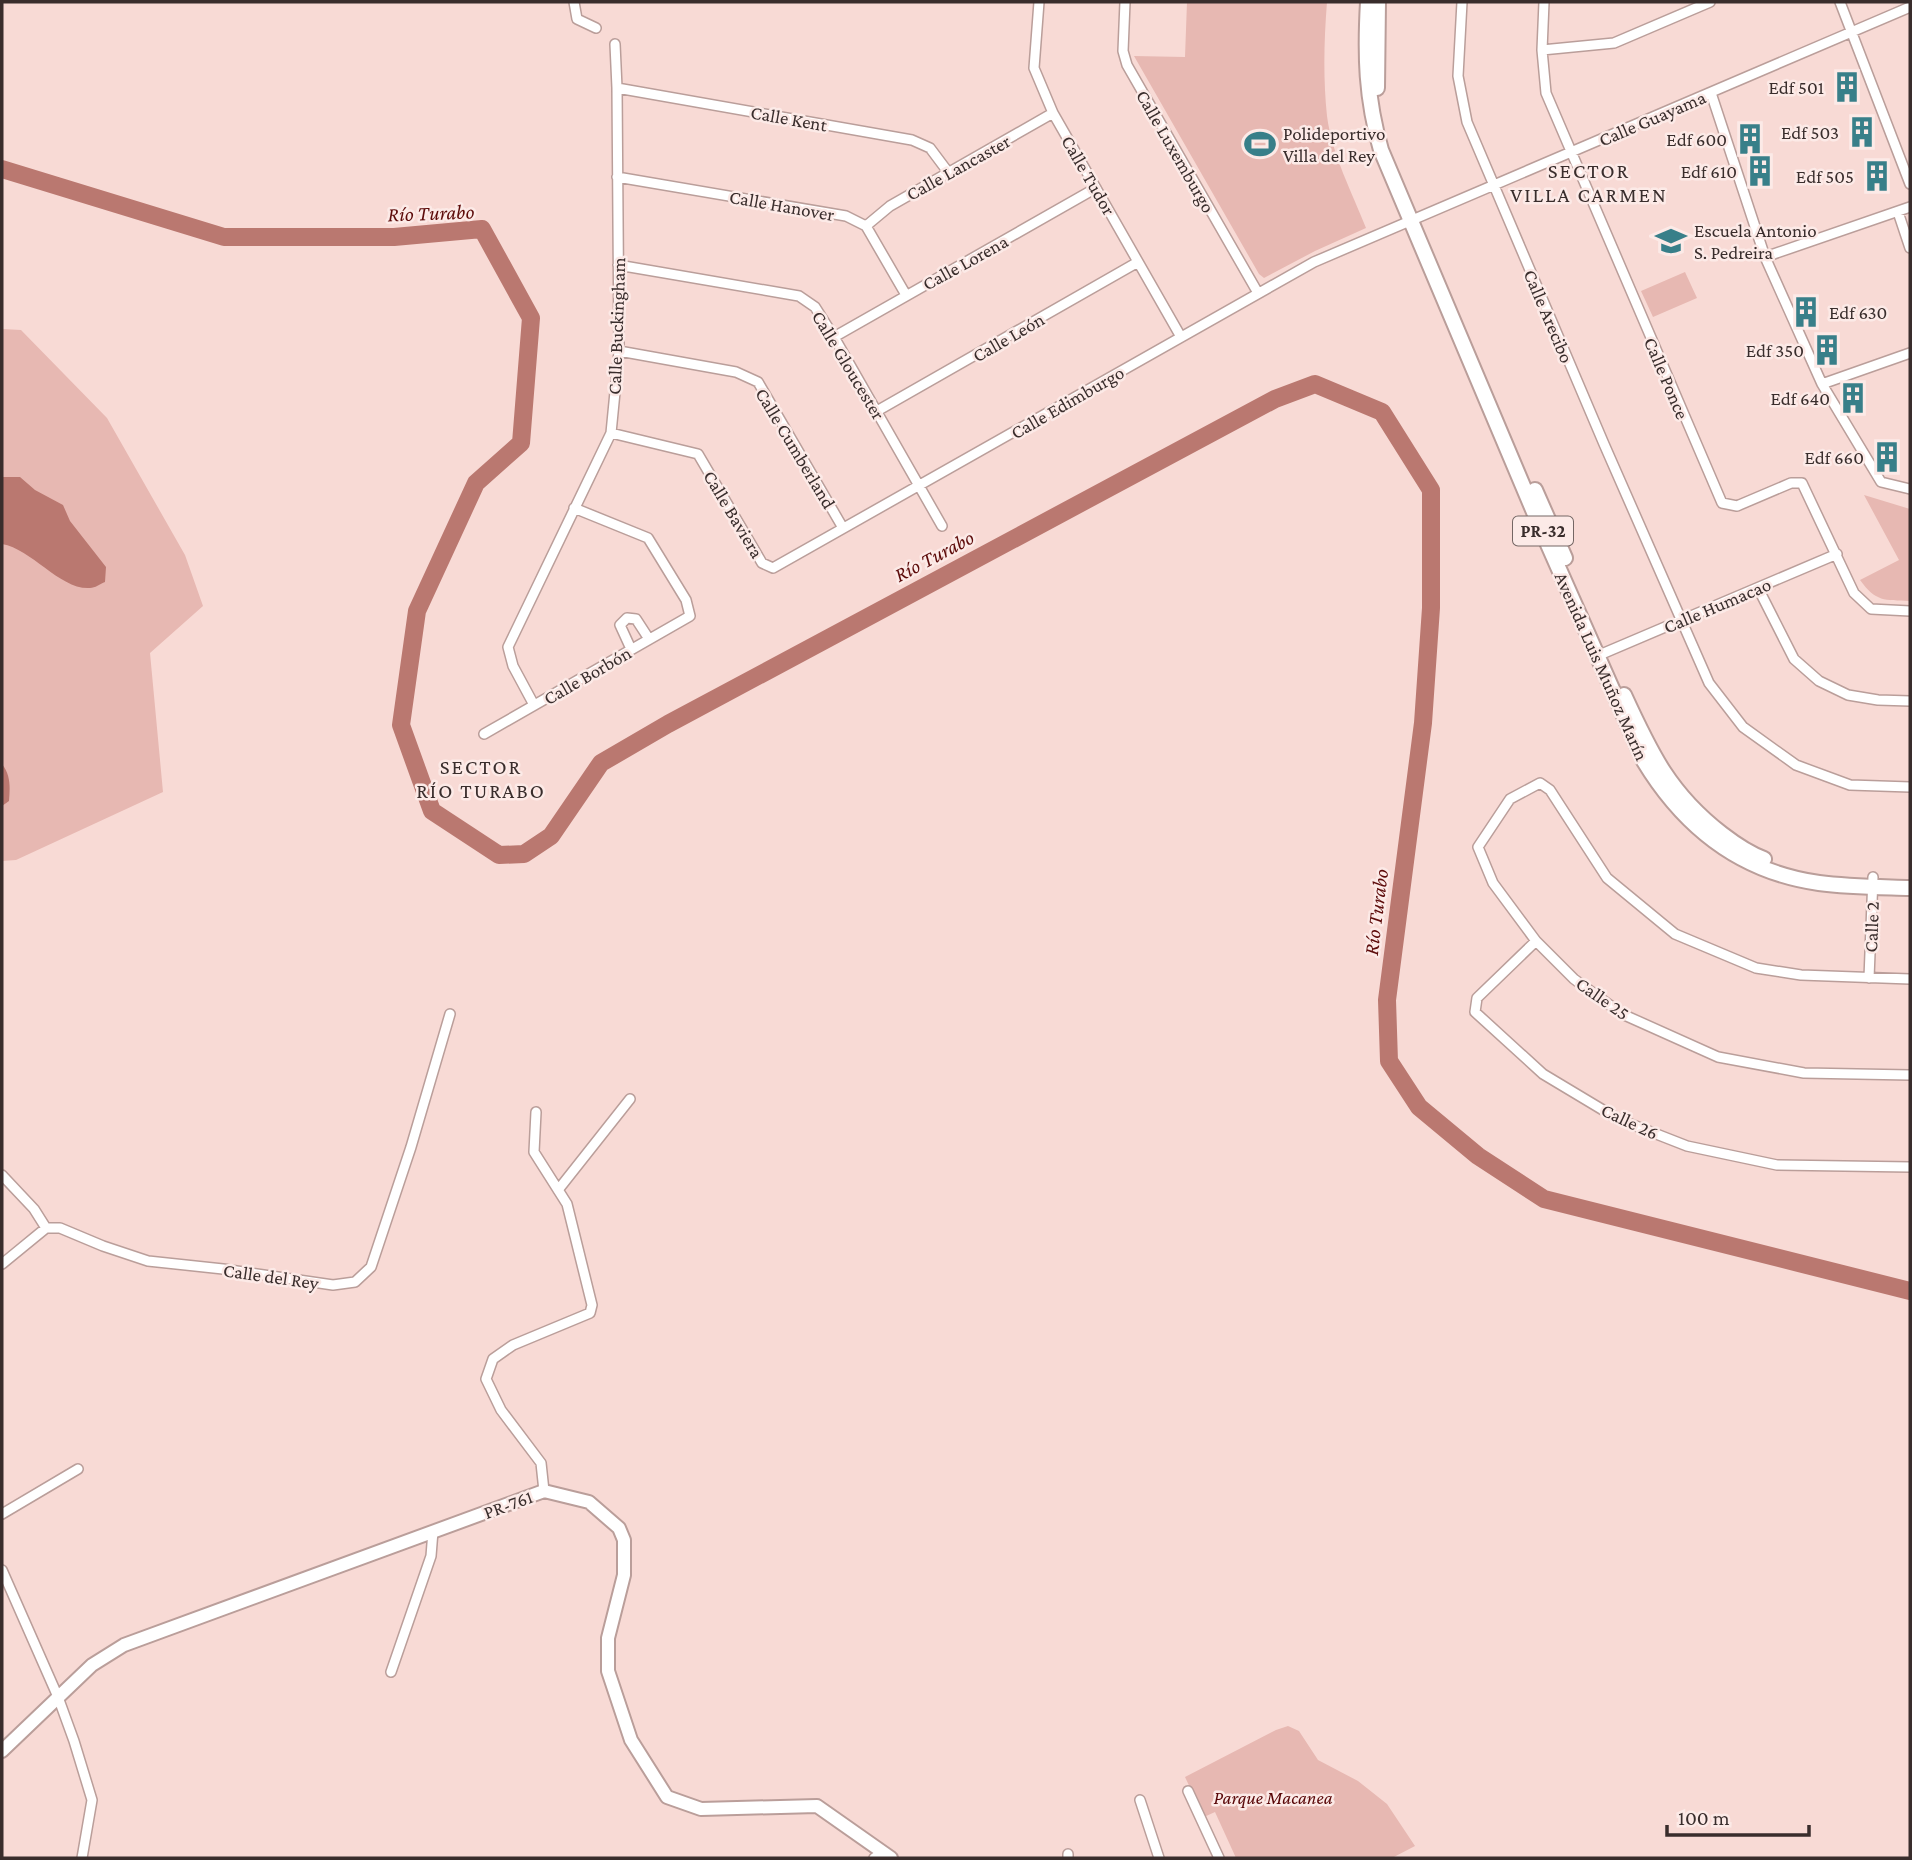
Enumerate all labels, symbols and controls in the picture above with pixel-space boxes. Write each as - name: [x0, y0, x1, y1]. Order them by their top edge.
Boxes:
- building icon: Edf 501: [1830, 70, 1864, 104]
- place label: Edf 501: [1768, 77, 1824, 98]
- street label: Calle Luxemburgo: [1132, 86, 1219, 216]
- street label: Calle Guayama: [1596, 86, 1709, 150]
- street label: Calle Kent: [749, 101, 830, 136]
- building icon: Edf 503: [1845, 115, 1879, 149]
- building icon: Edf 600: [1733, 122, 1767, 156]
- place label: Edf 503: [1781, 122, 1839, 143]
- place label: Polideportivo Villa del Rey: [1283, 123, 1385, 166]
- sports icon: Polideportivo Villa del Rey: [1243, 127, 1277, 161]
- place label: Edf 600: [1666, 129, 1727, 150]
- street label: Calle Lancaster: [903, 130, 1014, 205]
- street label: Calle Tudor: [1057, 132, 1120, 219]
- building icon: Edf 610: [1743, 154, 1777, 188]
- district label: SECTOR VILLA CARMEN: [1510, 159, 1668, 207]
- building icon: Edf 505: [1860, 159, 1894, 193]
- place label: Edf 610: [1681, 161, 1737, 182]
- place label: Edf 505: [1796, 166, 1854, 187]
- street label: Calle Hanover: [728, 186, 836, 225]
- water label: Río Turabo: [387, 199, 475, 227]
- place label: Escuela Antonio S. Pedreira: [1694, 220, 1817, 263]
- school or university icon: Escuela Antonio S. Pedreira: [1654, 224, 1688, 258]
- street label: Calle Lorena: [919, 230, 1012, 295]
- street label: Calle Buckingham: [604, 257, 629, 395]
- street label: Calle Arecibo: [1519, 266, 1578, 366]
- building icon: Edf 630: [1789, 295, 1823, 329]
- place label: Edf 630: [1829, 302, 1887, 323]
- street label: Calle Gloucester: [808, 307, 889, 424]
- street label: Calle León: [969, 309, 1048, 366]
- building icon: Edf 350: [1810, 333, 1844, 367]
- street label: Calle Ponce: [1640, 334, 1693, 422]
- place label: Edf 350: [1746, 340, 1804, 361]
- street label: Calle Edimburgo: [1007, 362, 1128, 443]
- building icon: Edf 640: [1836, 381, 1870, 415]
- street label: Calle Cumberland: [751, 384, 840, 512]
- place label: Edf 640: [1770, 388, 1830, 409]
- building icon: Edf 660: [1870, 440, 1904, 474]
- place label: Edf 660: [1804, 447, 1864, 468]
- street label: Calle Baviera: [699, 467, 768, 562]
- road number: PR-32: [1513, 516, 1573, 546]
- water label: Río Turabo: [890, 525, 978, 587]
- street label: Avenida Luis Muñoz Marín: [1550, 569, 1653, 764]
- street label: Calle Humacao: [1660, 573, 1774, 638]
- street label: Calle Borbón: [540, 642, 635, 709]
- district label: SECTOR RÍO TURABO: [416, 755, 546, 803]
- water label: Río Turabo: [1359, 867, 1393, 957]
- street label: Calle 2: [1860, 901, 1883, 953]
- street label: Calle 25: [1572, 973, 1633, 1024]
- street label: Calle 26: [1598, 1099, 1662, 1144]
- street label: Calle del Rey: [222, 1259, 320, 1294]
- street label: PR-761: [481, 1486, 536, 1523]
- park label: Parque Macanea: [1213, 1787, 1333, 1808]
- scale bar: [1667, 1794, 1809, 1838]
- text: 100 m: [1678, 1806, 1730, 1830]

